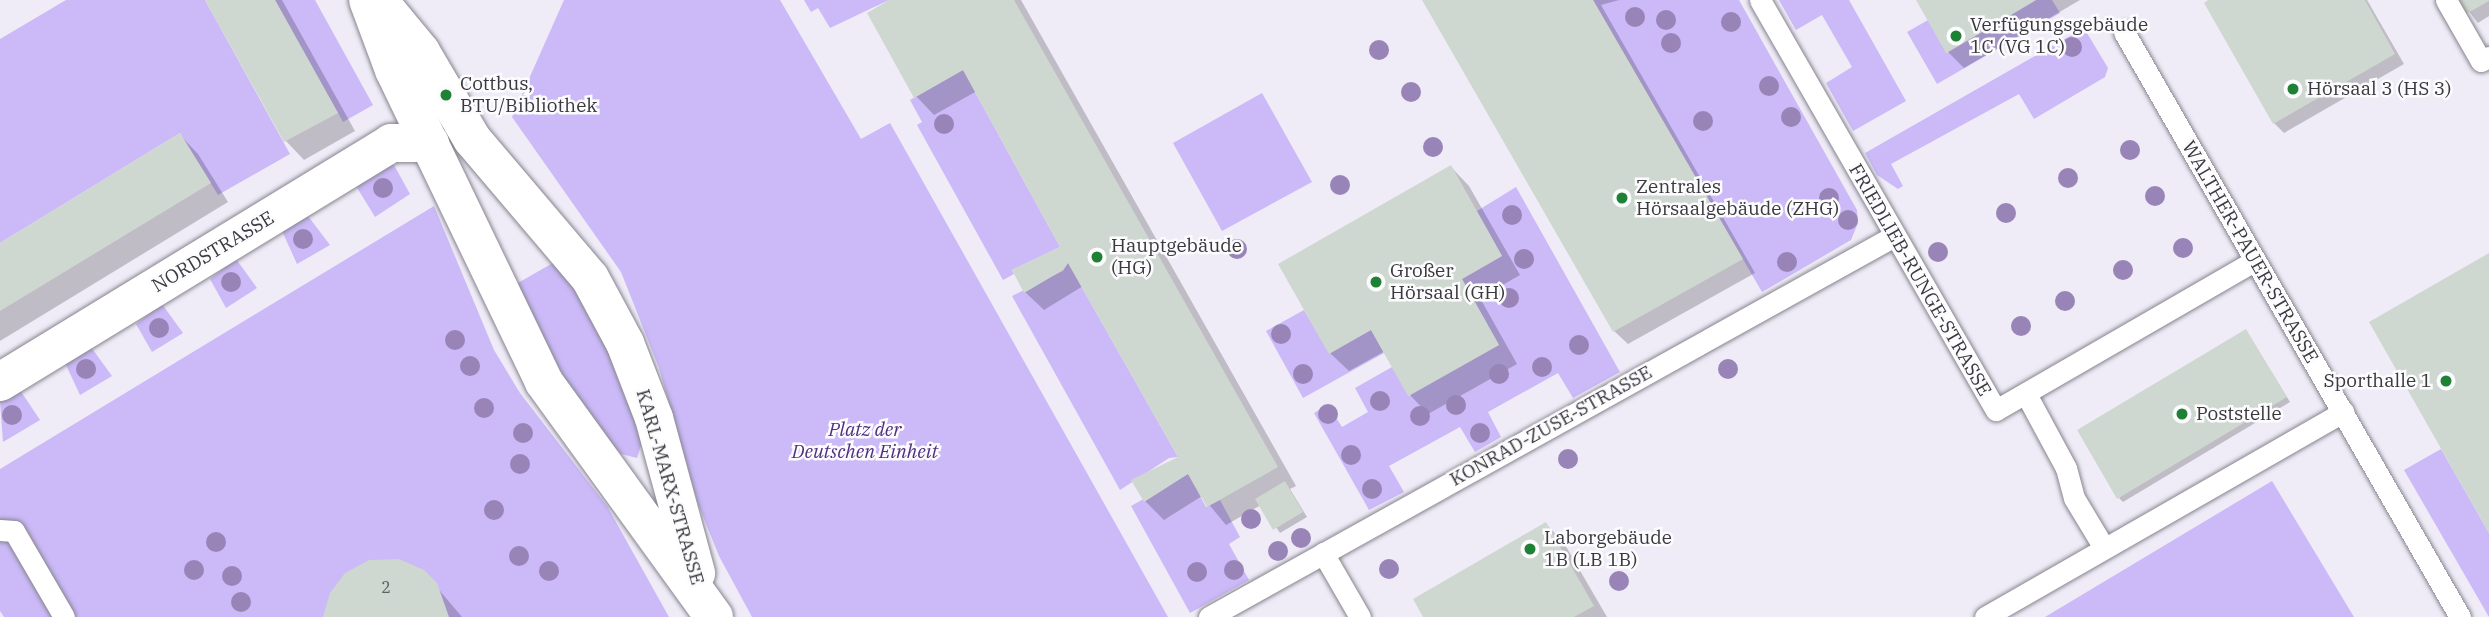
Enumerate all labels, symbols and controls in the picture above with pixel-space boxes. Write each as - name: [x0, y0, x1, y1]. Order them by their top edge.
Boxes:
- place label: Verfügungsgebäude 1C (VG 1C): [1970, 14, 2148, 58]
- marker: Verfügungsgebäude 1C (VG 1C): [1948, 28, 1964, 44]
- place label: Cottbus, BTU/Bibliothek: [460, 73, 597, 117]
- place label: Hörsaal 3 (HS 3): [2307, 78, 2451, 100]
- marker: Hörsaal 3 (HS 3): [2285, 81, 2301, 97]
- marker: Cottbus, BTU/Bibliothek: [438, 87, 454, 103]
- street label: WALTHER-PAUER-STRASSE: [2177, 137, 2323, 367]
- street label: FRIEDLIEB-RUNGE-STRASSE: [1844, 160, 1996, 400]
- place label: Zentrales Hörsaalgebäude (ZHG): [1636, 176, 1839, 220]
- marker: Zentrales Hörsaalgebäude (ZHG): [1614, 190, 1630, 206]
- street label: NORDSTRASSE: [148, 207, 278, 297]
- place label: Hauptgebäude (HG): [1111, 235, 1242, 279]
- marker: Hauptgebäude (HG): [1089, 249, 1105, 265]
- place label: Großer Hörsaal (GH): [1390, 260, 1505, 304]
- marker: Großer Hörsaal (GH): [1368, 274, 1384, 290]
- street label: KONRAD-ZUSE-STRASSE: [1446, 361, 1656, 491]
- place label: Sporthalle 1: [2323, 370, 2432, 392]
- marker: Sporthalle 1: [2438, 373, 2454, 389]
- street label: KARL-MARX-STRASSE: [631, 387, 709, 587]
- place label: Poststelle: [2196, 403, 2282, 425]
- marker: Poststelle: [2174, 406, 2190, 422]
- park label: Platz der Deutschen Einheit: [792, 419, 938, 463]
- place label: Laborgebäude 1B (LB 1B): [1544, 527, 1672, 571]
- marker: Laborgebäude 1B (LB 1B): [1522, 541, 1538, 557]
- house number: 2: [381, 577, 391, 597]

